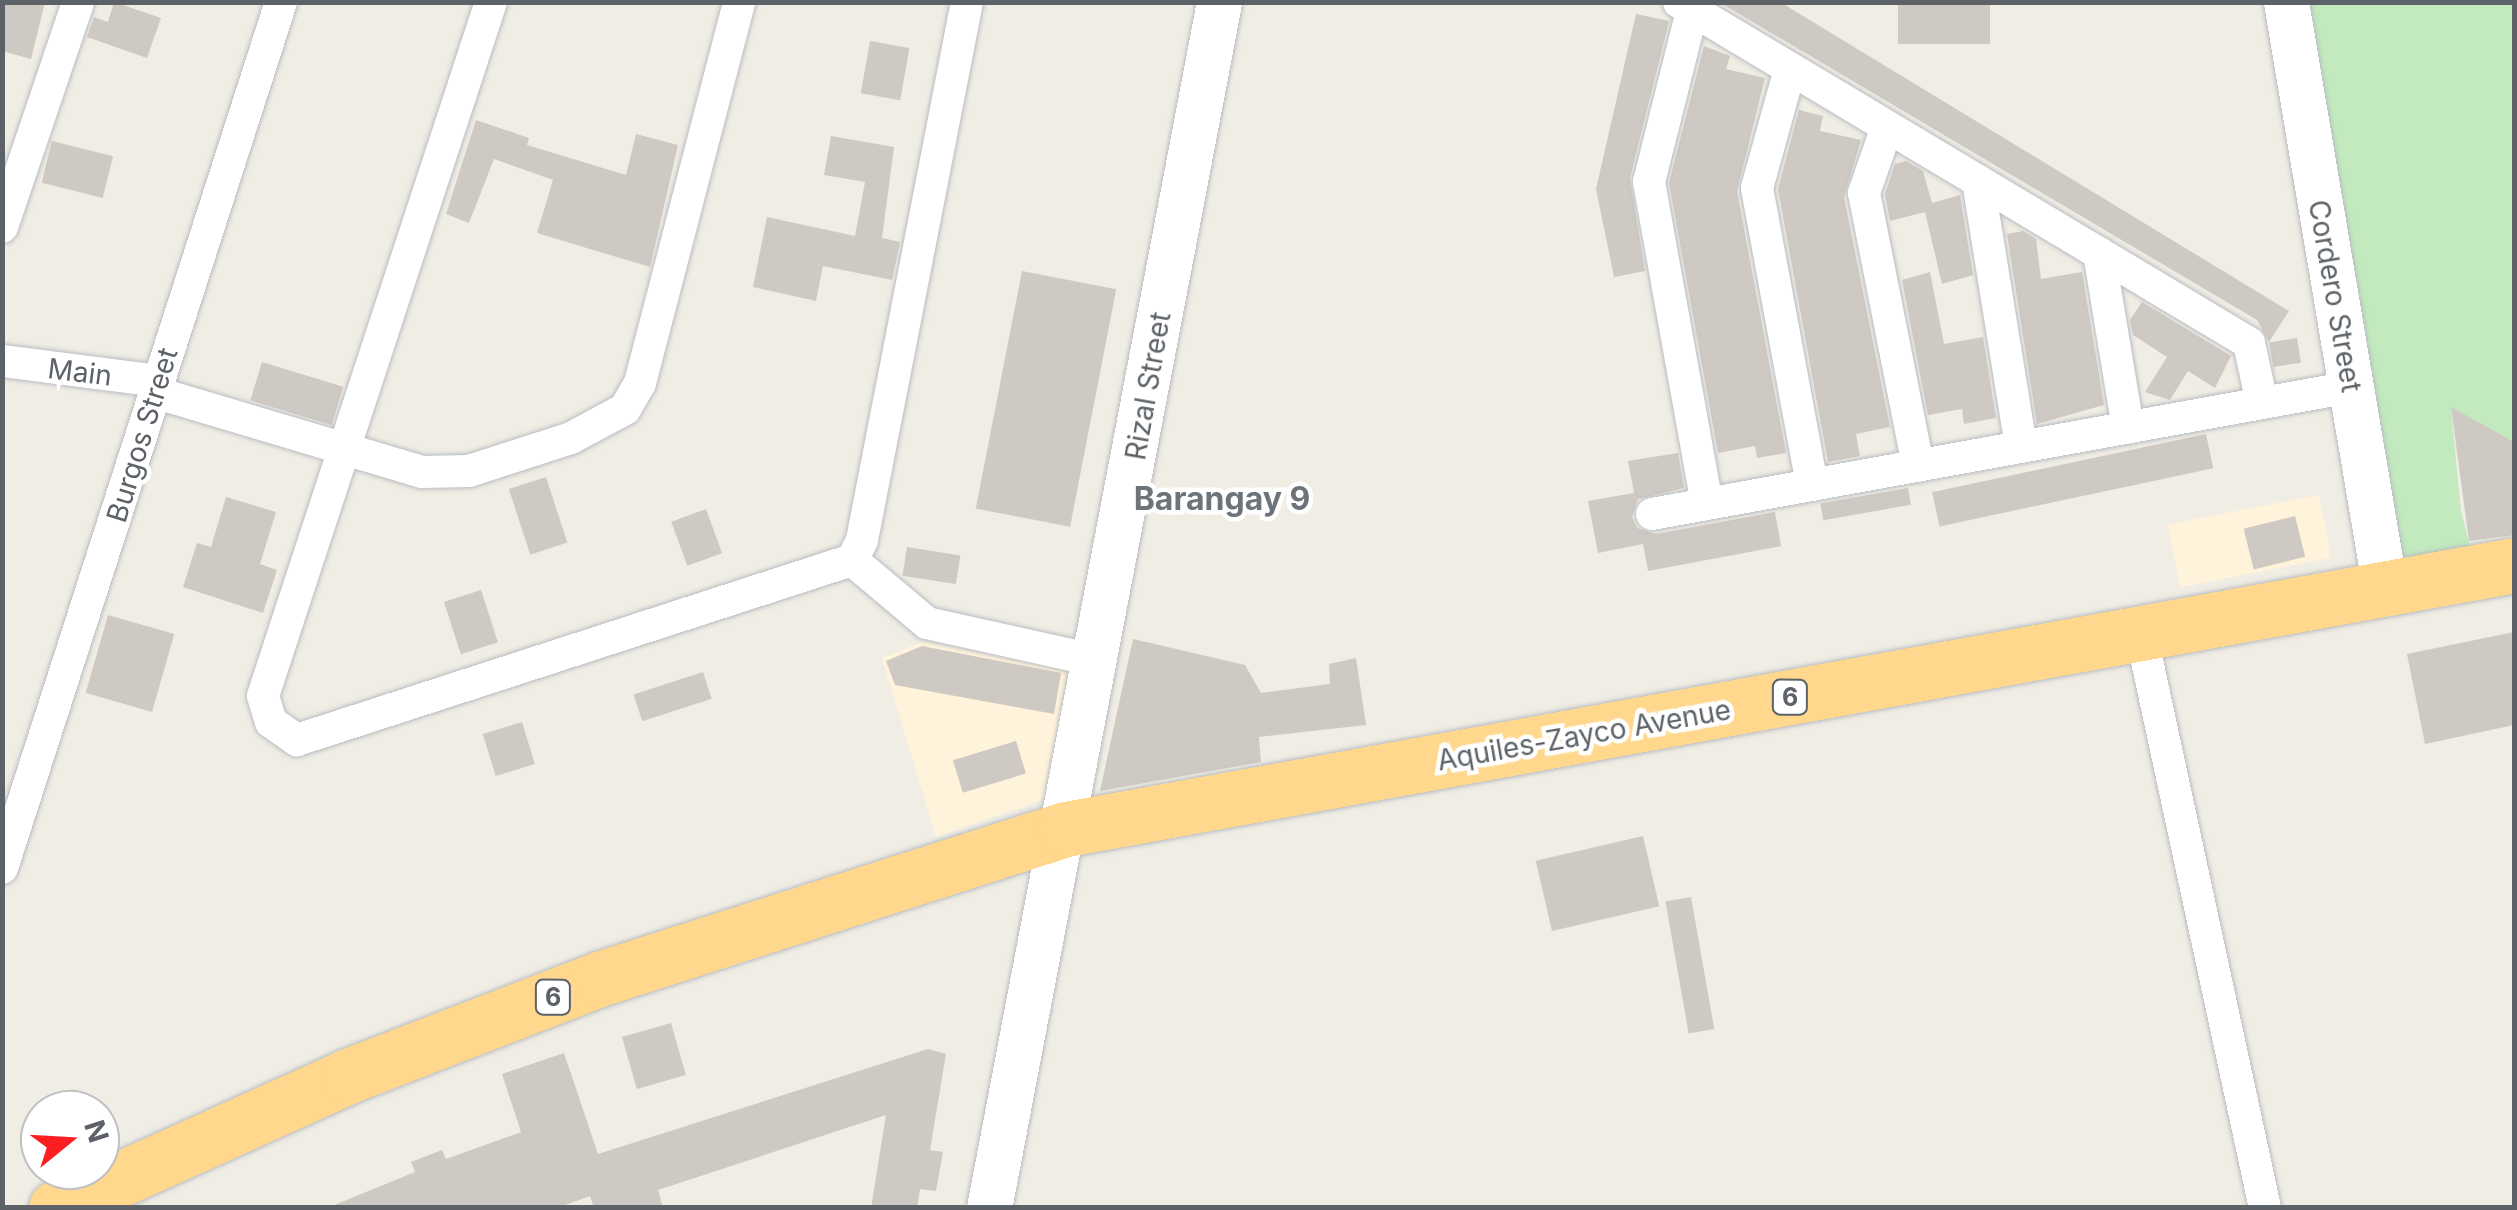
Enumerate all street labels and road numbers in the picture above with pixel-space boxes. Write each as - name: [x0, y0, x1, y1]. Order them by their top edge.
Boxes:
- street label: Cordero Street: [2302, 197, 2368, 395]
- street label: Rizal Street: [1118, 309, 1178, 463]
- street label: Burgos Street: [100, 344, 184, 526]
- street label: Main: [46, 351, 114, 393]
- road number: 6: [1770, 677, 1810, 717]
- street label: Aquiles-Zayco Avenue: [1434, 693, 1734, 777]
- road number: 6: [533, 977, 573, 1017]

